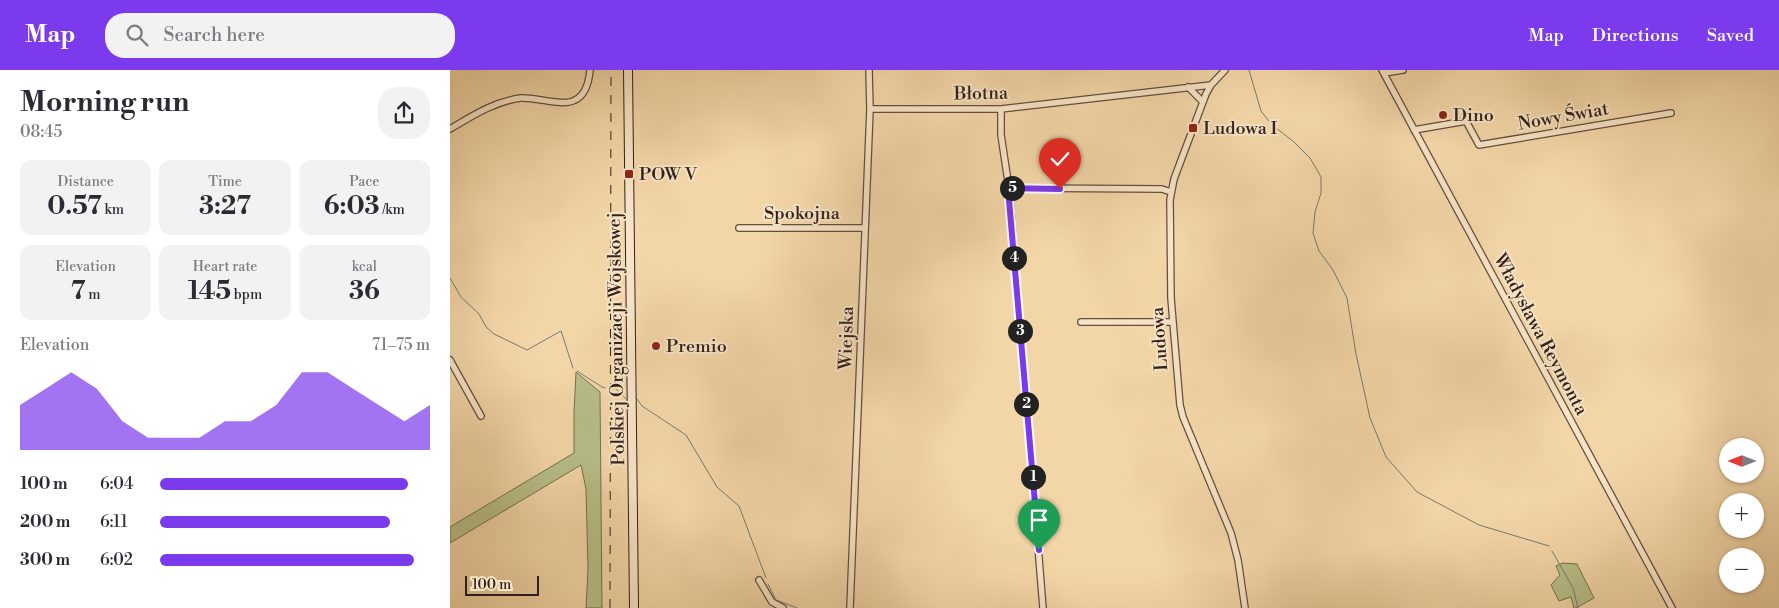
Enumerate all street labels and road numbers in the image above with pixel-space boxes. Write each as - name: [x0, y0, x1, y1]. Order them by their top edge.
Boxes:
- street label: Błotna: [953, 82, 1009, 105]
- street label: Nowy Świat: [1516, 97, 1611, 136]
- street label: Spokojna: [764, 202, 841, 225]
- street label: Polskiej Organizacji Wojskowej: [603, 212, 630, 466]
- street label: Władysława Reymonta: [1488, 249, 1593, 420]
- street label: Wiejska: [834, 305, 859, 371]
- street label: Ludowa: [1146, 305, 1173, 372]

